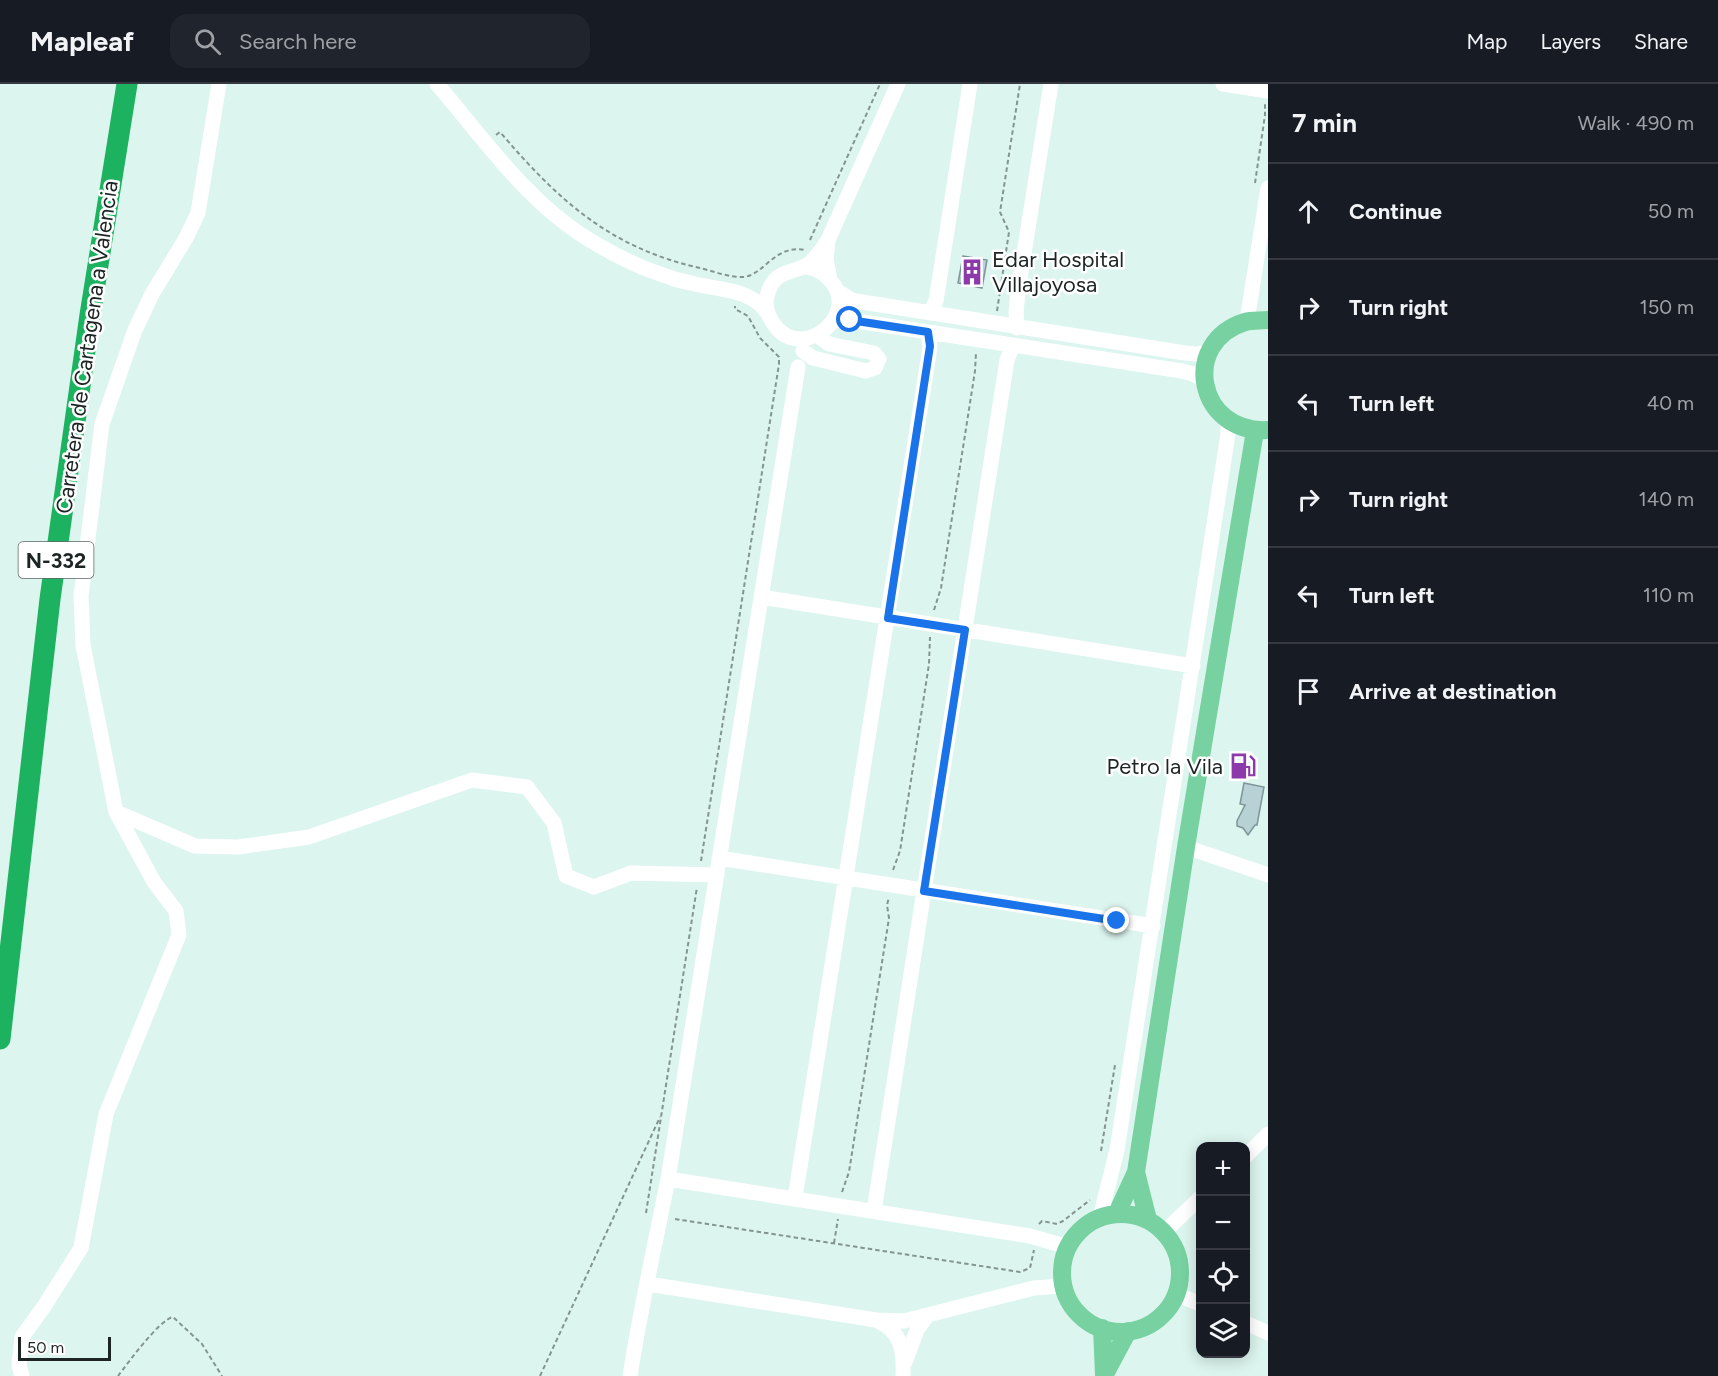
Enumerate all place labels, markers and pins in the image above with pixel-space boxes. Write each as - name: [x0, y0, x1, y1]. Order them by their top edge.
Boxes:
- place label: Edar Hospital Villajoyosa: [992, 246, 1124, 298]
- building icon: Edar Hospital Villajoyosa: [957, 257, 987, 287]
- fuel station icon: Petro la Vila: [1228, 751, 1258, 781]
- place label: Petro la Vila: [1107, 753, 1223, 780]

